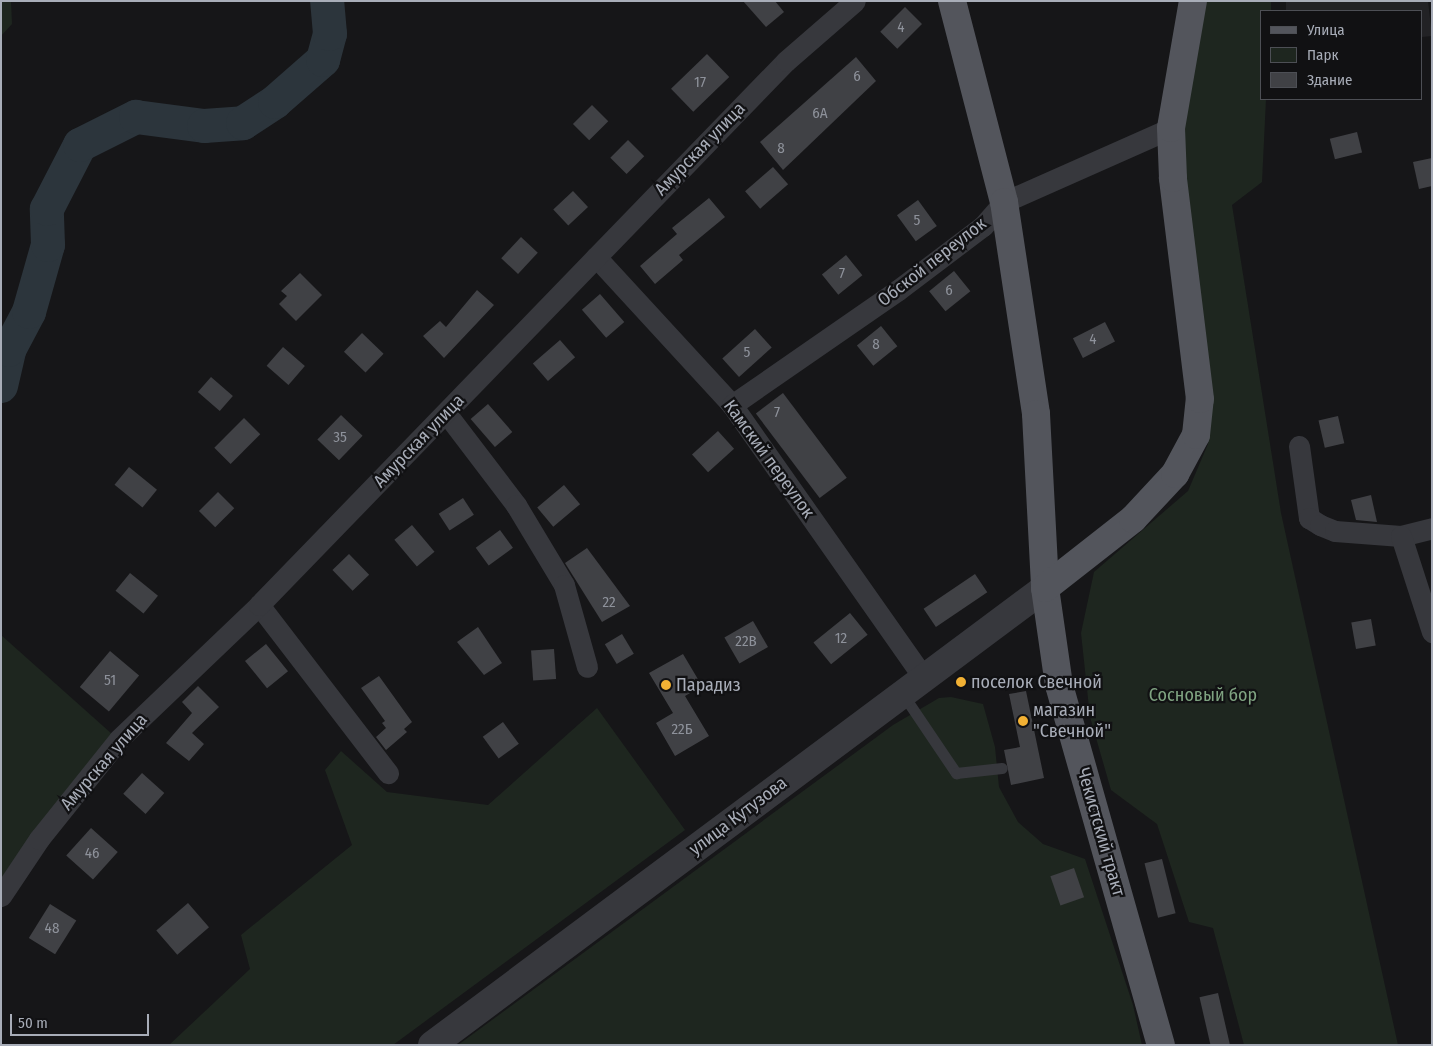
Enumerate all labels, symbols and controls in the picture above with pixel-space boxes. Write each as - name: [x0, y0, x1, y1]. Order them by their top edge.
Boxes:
- legend: [1260, 10, 1423, 100]
- house number: 4: [897, 19, 905, 37]
- text: Улица: [1307, 21, 1345, 39]
- text: Парк: [1307, 46, 1338, 64]
- house number: 6: [853, 68, 861, 86]
- text: Здание: [1307, 71, 1353, 89]
- house number: 17: [694, 74, 706, 92]
- street label: Амурская улица: [650, 98, 750, 200]
- house number: 6А: [812, 105, 828, 123]
- house number: 8: [777, 140, 785, 158]
- house number: 5: [914, 212, 920, 230]
- street label: Обской переулок: [873, 213, 991, 311]
- house number: 7: [839, 265, 845, 283]
- house number: 6: [945, 282, 953, 300]
- house number: 4: [1089, 331, 1097, 349]
- house number: 8: [872, 336, 880, 354]
- house number: 5: [744, 344, 750, 362]
- street label: Амурская улица: [369, 390, 469, 492]
- street label: Камский переулок: [719, 396, 819, 522]
- house number: 7: [774, 404, 780, 422]
- house number: 35: [333, 429, 347, 447]
- house number: 22: [602, 594, 616, 612]
- house number: 12: [835, 630, 847, 648]
- house number: 22В: [735, 633, 757, 651]
- place label: поселок Свечной: [971, 671, 1102, 693]
- house number: 51: [104, 672, 116, 690]
- place label: Парадиз: [676, 674, 741, 696]
- marker: поселок Свечной: [955, 676, 967, 688]
- marker: Парадиз: [660, 679, 672, 691]
- park label: Сосновый бор: [1149, 684, 1257, 706]
- place label: магазин "Свечной": [1033, 700, 1111, 742]
- street label: Амурская улица: [56, 709, 152, 815]
- marker: магазин "Свечной": [1017, 715, 1029, 727]
- house number: 22Б: [671, 721, 693, 739]
- street label: Чекистский тракт: [1072, 765, 1130, 899]
- street label: улица Кутузова: [685, 772, 791, 860]
- house number: 46: [85, 845, 99, 863]
- house number: 48: [45, 920, 59, 938]
- scale bar: [12, 1004, 151, 1036]
- text: 50 m: [18, 1014, 48, 1032]

